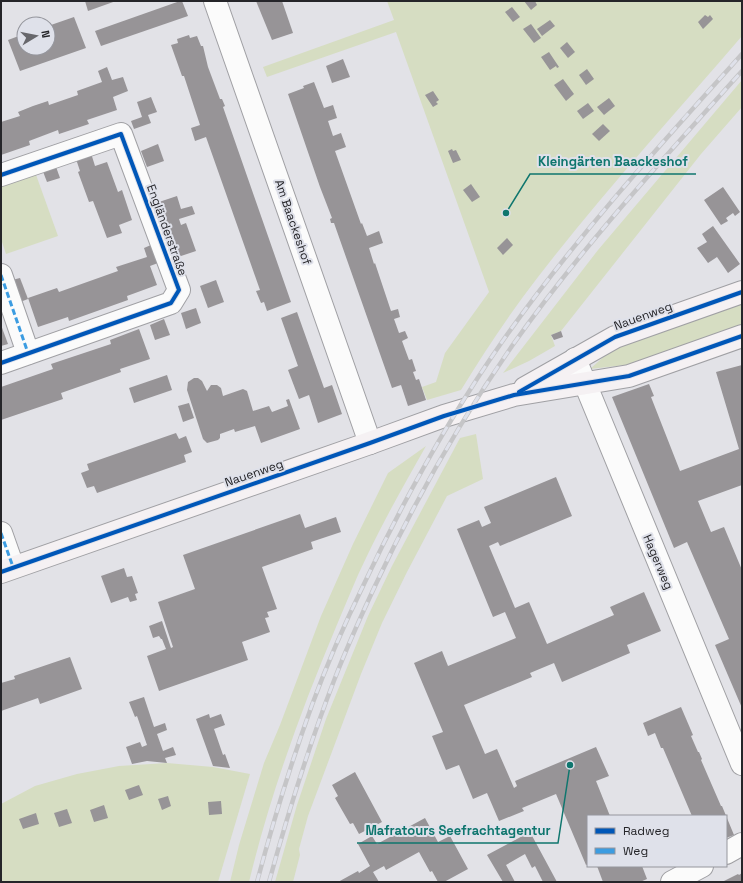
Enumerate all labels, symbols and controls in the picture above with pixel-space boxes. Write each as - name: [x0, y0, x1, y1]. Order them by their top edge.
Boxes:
- north arrow: [16, 16, 56, 56]
- text: N: [38, 29, 53, 39]
- callout: Kleingärten Baackeshof: [530, 149, 696, 174]
- text: Kleingärten Baackeshof: [538, 153, 688, 170]
- street label: Am Baackeshof: [271, 177, 315, 267]
- street label: Engländerstraße: [143, 182, 191, 278]
- street label: Nauenweg: [612, 298, 674, 334]
- street label: Nauenweg: [223, 456, 285, 490]
- street label: Hagerweg: [639, 532, 677, 592]
- legend: [587, 815, 727, 867]
- callout: Mafratours Seefrachtagentur: [357, 818, 558, 843]
- text: Mafratours Seefrachtagentur: [365, 822, 551, 839]
- text: Radweg: [623, 823, 669, 839]
- text: Weg: [623, 843, 648, 859]

